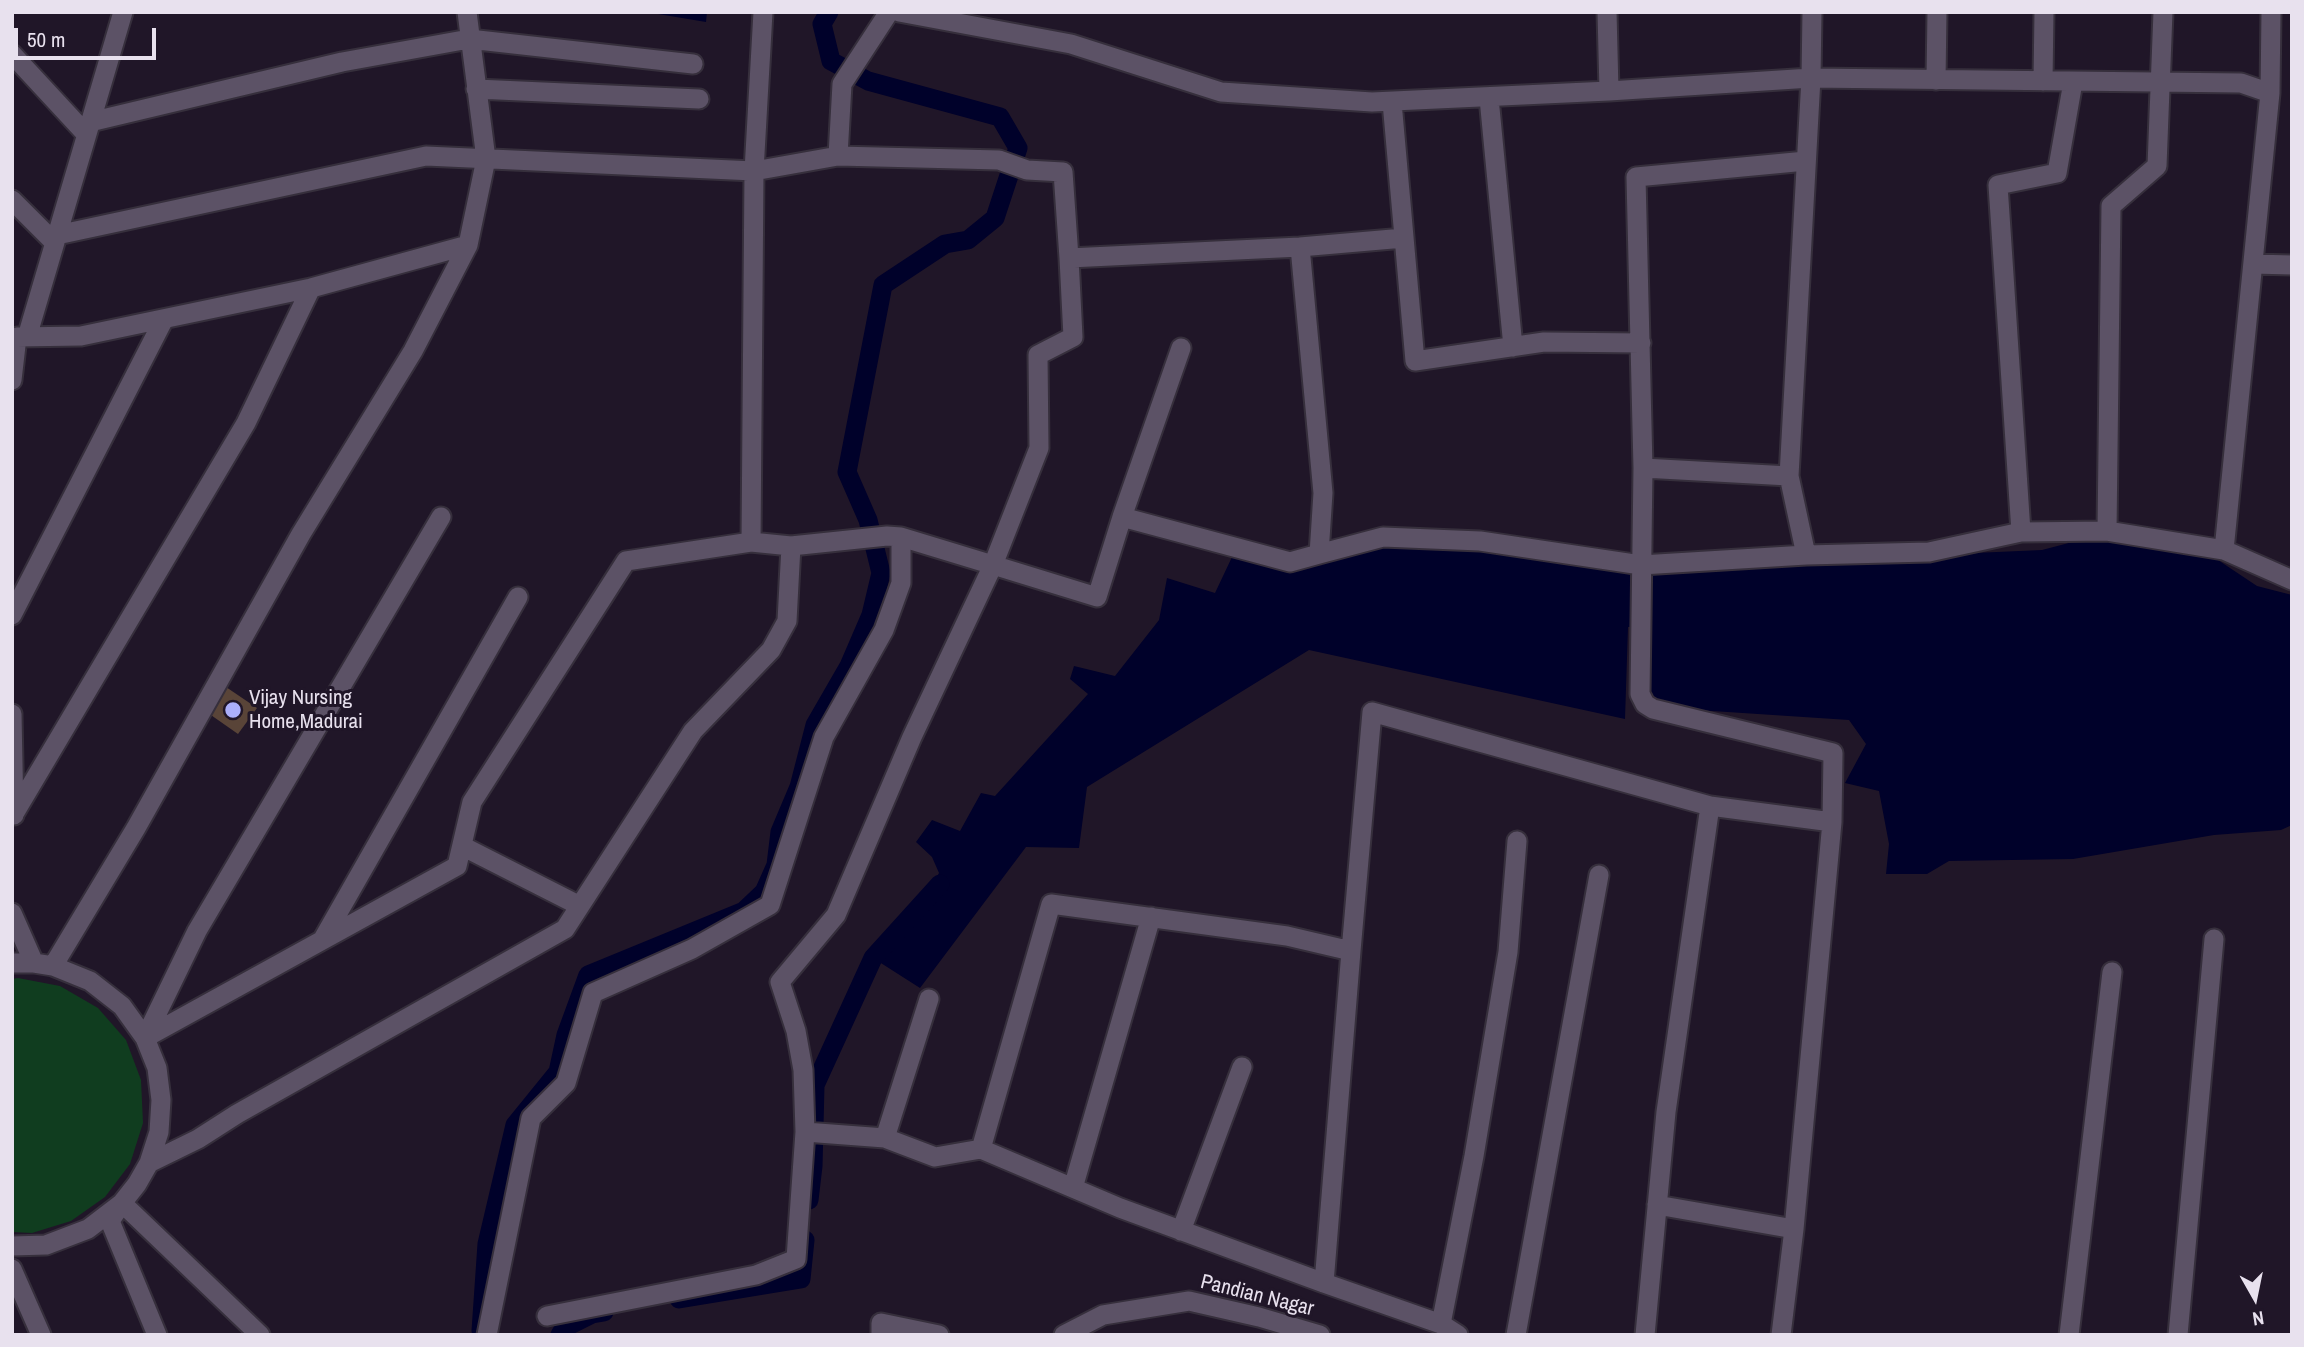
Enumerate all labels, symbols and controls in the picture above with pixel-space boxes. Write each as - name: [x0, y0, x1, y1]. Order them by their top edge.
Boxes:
- scale bar: [18, 14, 159, 58]
- text: 50 m: [27, 25, 65, 54]
- place label: Vijay Nursing Home,Madurai: [249, 685, 363, 735]
- marker: Vijay Nursing Home,Madurai: [223, 700, 243, 720]
- north arrow: [2220, 1263, 2290, 1333]
- street label: Pandian Nagar: [1198, 1270, 1316, 1322]
- text: N: [2251, 1305, 2266, 1332]

